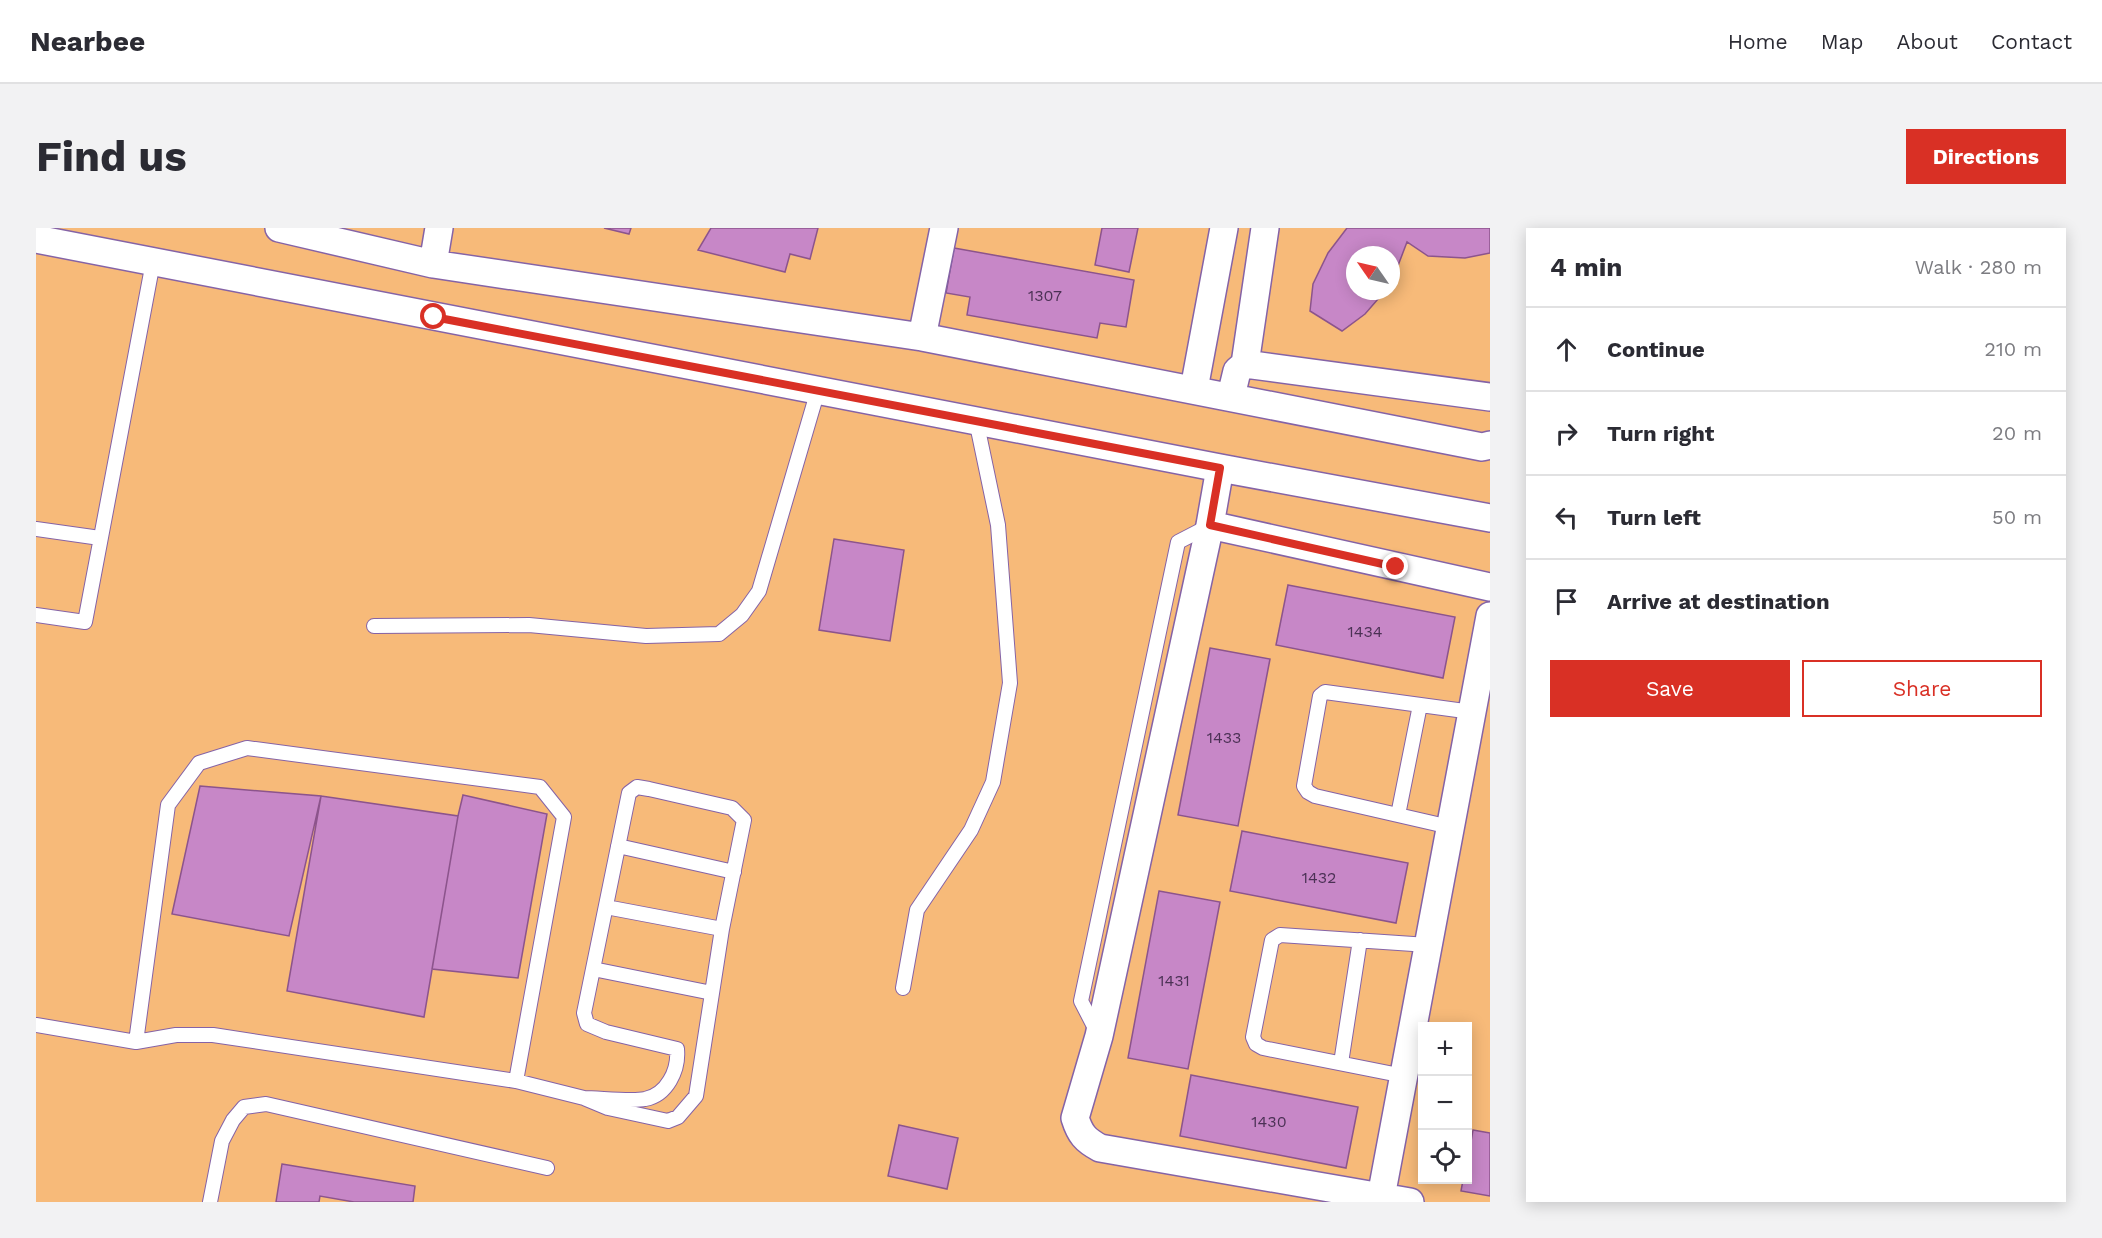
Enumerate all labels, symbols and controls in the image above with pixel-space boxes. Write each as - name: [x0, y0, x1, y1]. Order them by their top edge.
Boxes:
- text: Nearbee: [30, 25, 145, 58]
- text: Home: [1728, 29, 1788, 54]
- text: Map: [1821, 29, 1864, 54]
- text: About: [1897, 29, 1958, 54]
- text: Contact: [1991, 29, 2072, 54]
- button: Directions: [1906, 129, 2066, 184]
- text: Find us: [36, 132, 187, 181]
- north arrow: [1346, 246, 1400, 300]
- text: 4 min: [1550, 252, 1622, 282]
- text: Walk · 280 m: [1915, 255, 2042, 279]
- house number: 1307: [1028, 286, 1062, 305]
- route start: [420, 303, 446, 329]
- icon: ahead: [1550, 333, 1583, 366]
- text: Continue: [1607, 337, 1705, 362]
- text: 210 m: [1984, 337, 2042, 361]
- icon: right: [1550, 417, 1583, 450]
- text: Turn right: [1607, 421, 1714, 446]
- text: 20 m: [1992, 421, 2042, 445]
- icon: left: [1550, 501, 1583, 534]
- text: Turn left: [1607, 505, 1701, 530]
- text: 50 m: [1992, 505, 2042, 529]
- route end: [1382, 553, 1408, 579]
- icon: arrive: [1550, 585, 1583, 618]
- text: Arrive at destination: [1607, 589, 1830, 614]
- house number: 1434: [1347, 622, 1383, 641]
- button: Save: [1550, 660, 1790, 717]
- button: Share: [1802, 660, 2042, 717]
- house number: 1433: [1207, 728, 1241, 747]
- house number: 1432: [1302, 868, 1336, 887]
- house number: 1431: [1158, 971, 1190, 990]
- map controls: [1418, 1022, 1472, 1184]
- button: +: [1418, 1022, 1472, 1076]
- button: −: [1418, 1076, 1472, 1130]
- house number: 1430: [1251, 1112, 1287, 1131]
- button: locate: [1418, 1130, 1472, 1184]

